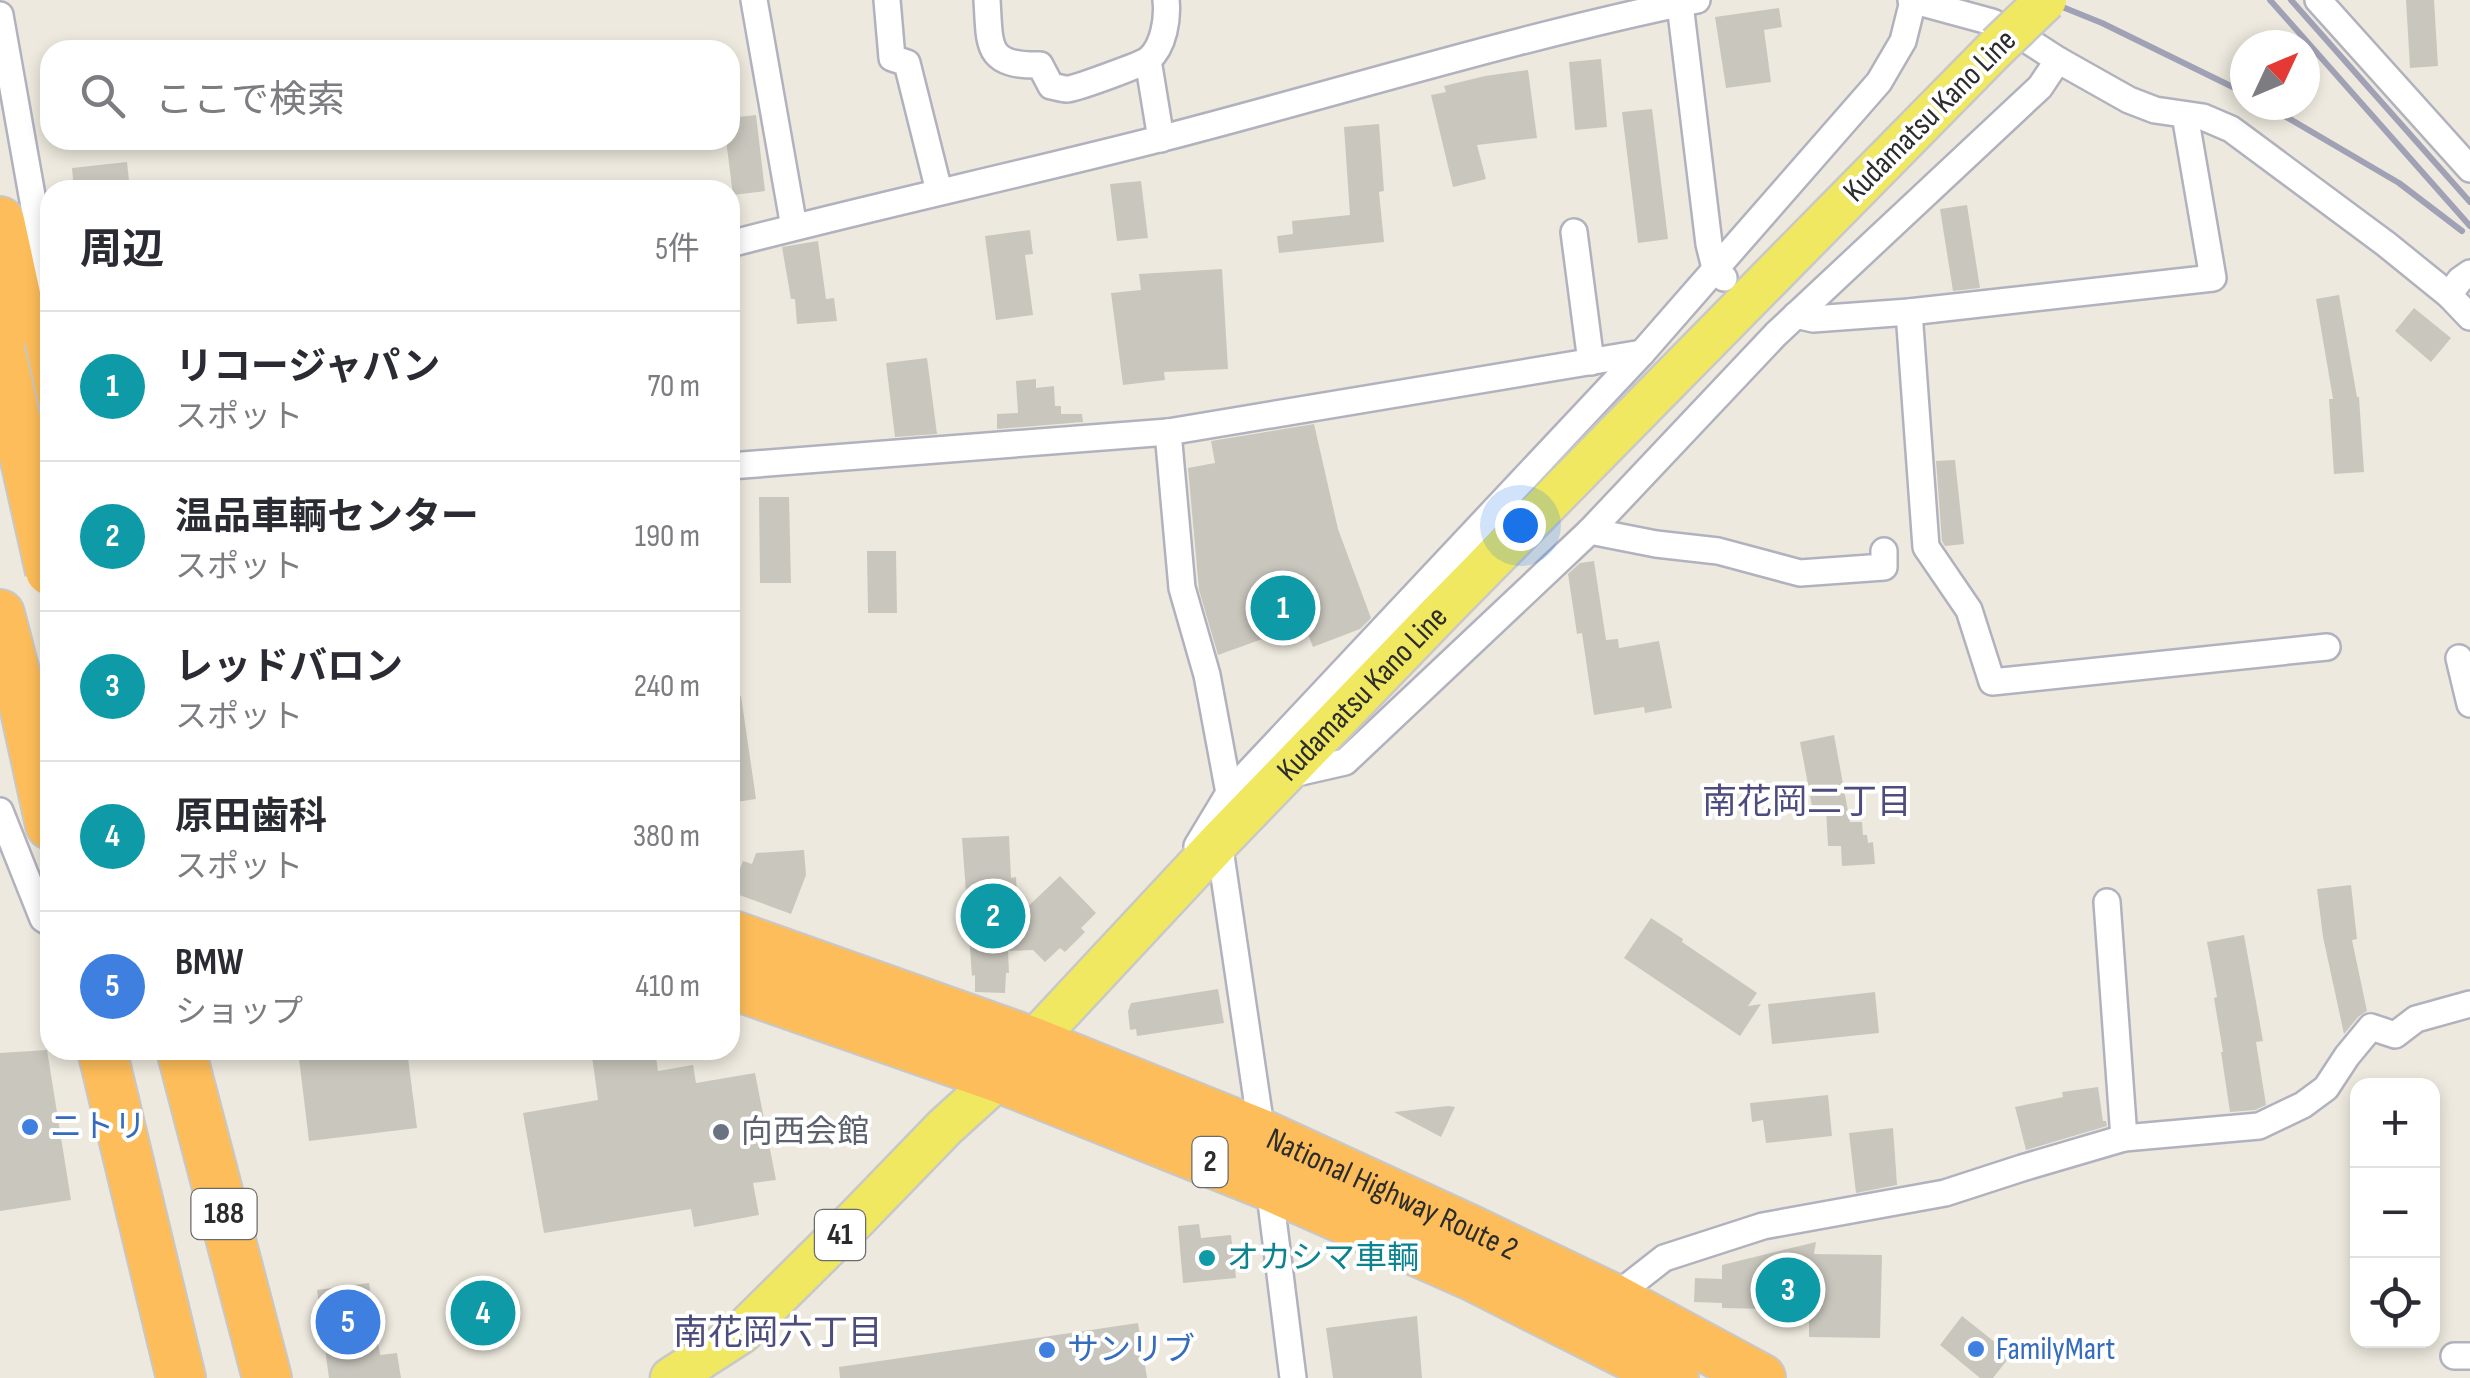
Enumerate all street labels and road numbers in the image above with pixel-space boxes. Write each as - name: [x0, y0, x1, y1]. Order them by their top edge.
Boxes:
- street label: Kudamatsu Kano Line: [1835, 21, 2025, 211]
- street label: Kudamatsu Kano Line: [1269, 598, 1456, 789]
- street label: National Highway Route 2: [1261, 1119, 1524, 1269]
- road number: 2: [1192, 1137, 1228, 1187]
- road number: 188: [192, 1189, 256, 1239]
- road number: 41: [815, 1210, 865, 1260]

